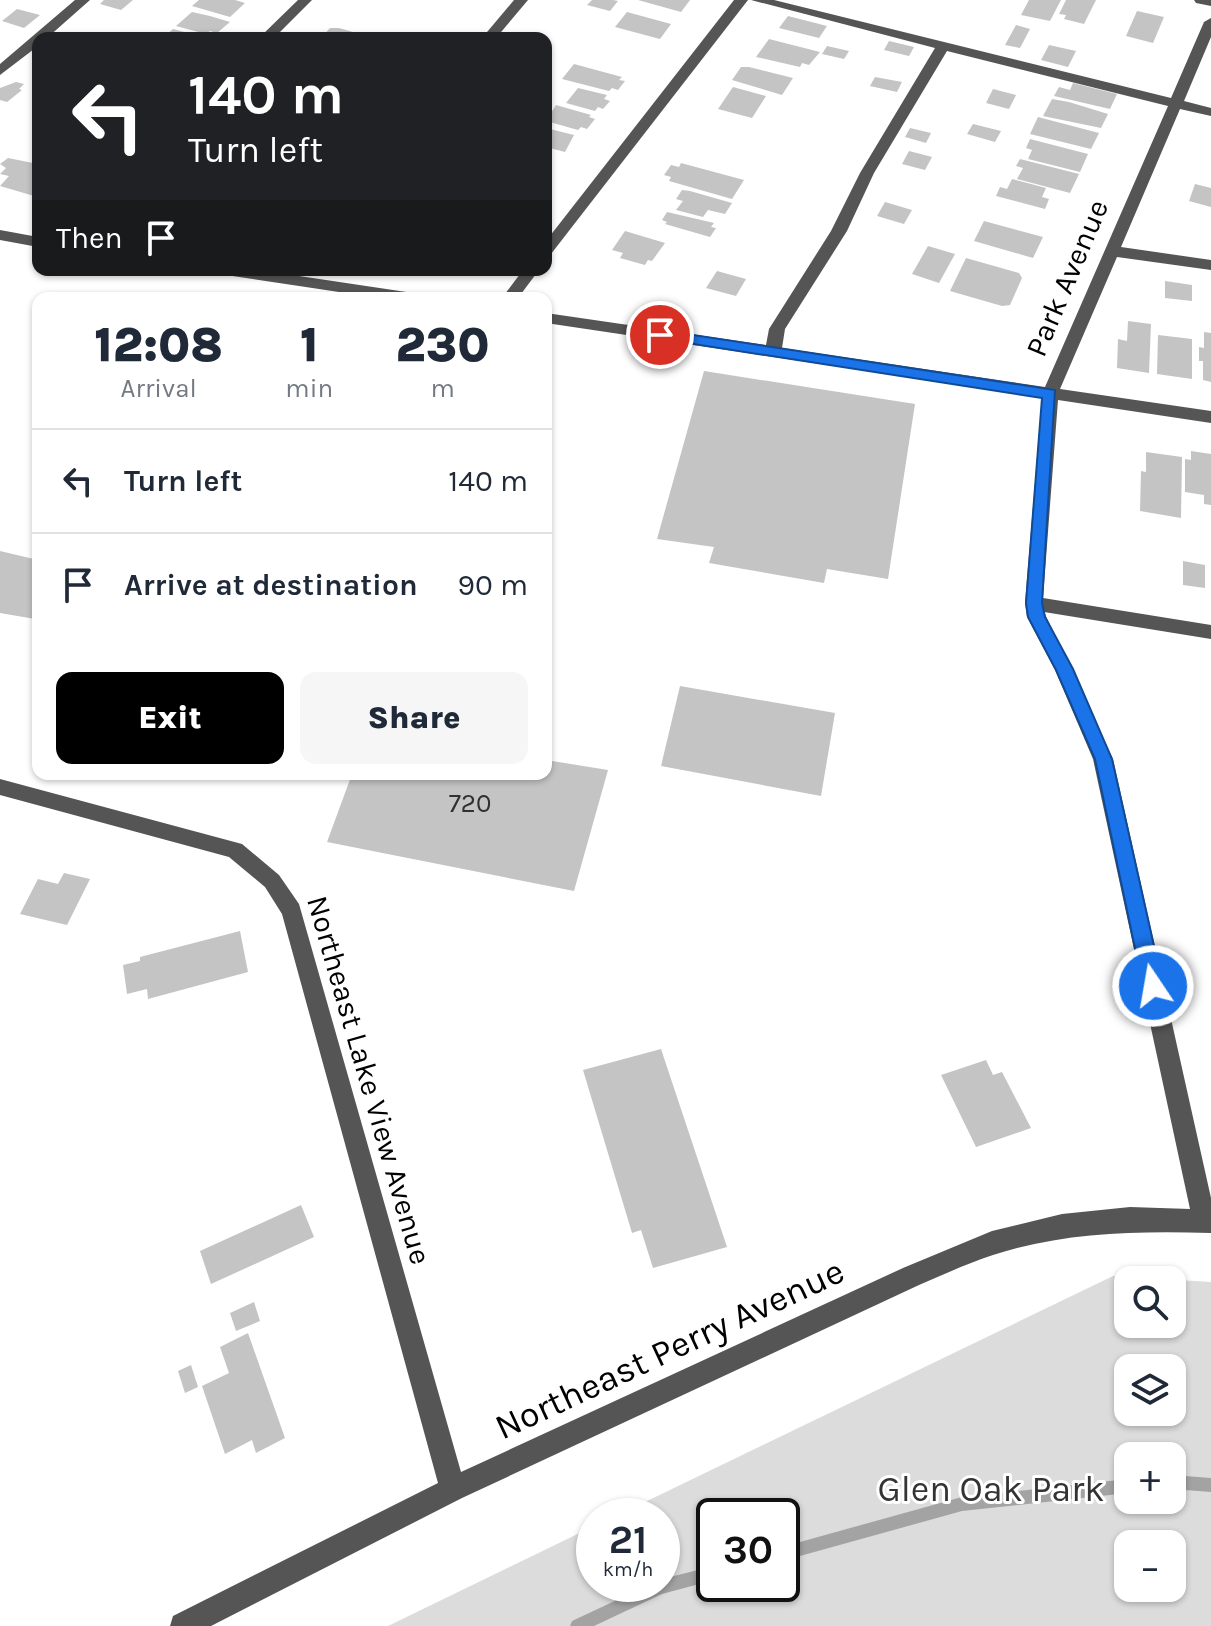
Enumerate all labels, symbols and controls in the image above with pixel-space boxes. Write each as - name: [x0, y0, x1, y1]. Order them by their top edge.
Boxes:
- text: 140 m: [188, 62, 344, 127]
- icon: left: [56, 64, 160, 168]
- text: Turn left: [188, 129, 323, 171]
- street label: Park Avenue: [1018, 194, 1116, 362]
- icon: arrive: [139, 216, 183, 260]
- text: Then: [56, 220, 123, 256]
- pin: [626, 301, 694, 369]
- icon: arrive: [638, 313, 682, 357]
- text: 12:08: [94, 317, 223, 373]
- text: 1: [300, 317, 318, 373]
- text: 230: [395, 317, 490, 373]
- text: Arrival: [121, 373, 197, 404]
- text: min: [285, 373, 333, 404]
- text: m: [430, 373, 455, 404]
- icon: left: [56, 459, 100, 503]
- text: Turn left: [124, 463, 242, 499]
- text: 140 m: [448, 463, 528, 499]
- icon: arrive: [56, 563, 100, 607]
- text: Arrive at destination: [124, 567, 418, 603]
- text: 90 m: [458, 567, 528, 603]
- button: Exit: [56, 672, 284, 764]
- button: Share: [300, 672, 528, 764]
- house number: 720: [449, 788, 491, 819]
- street label: Northeast Lake View Avenue: [299, 891, 439, 1269]
- position arrow: [1111, 944, 1195, 1028]
- street label: Northeast Perry Avenue: [488, 1250, 851, 1448]
- map controls: [1114, 1266, 1186, 1602]
- button: search: [1114, 1266, 1186, 1338]
- button: layers: [1114, 1354, 1186, 1426]
- button: +: [1114, 1442, 1186, 1514]
- park label: Glen Oak Park: [878, 1468, 1104, 1510]
- speed limit sign: 30: [696, 1498, 800, 1602]
- text: 21: [609, 1516, 647, 1563]
- button: −: [1114, 1530, 1186, 1602]
- text: km/h: [603, 1558, 653, 1581]

